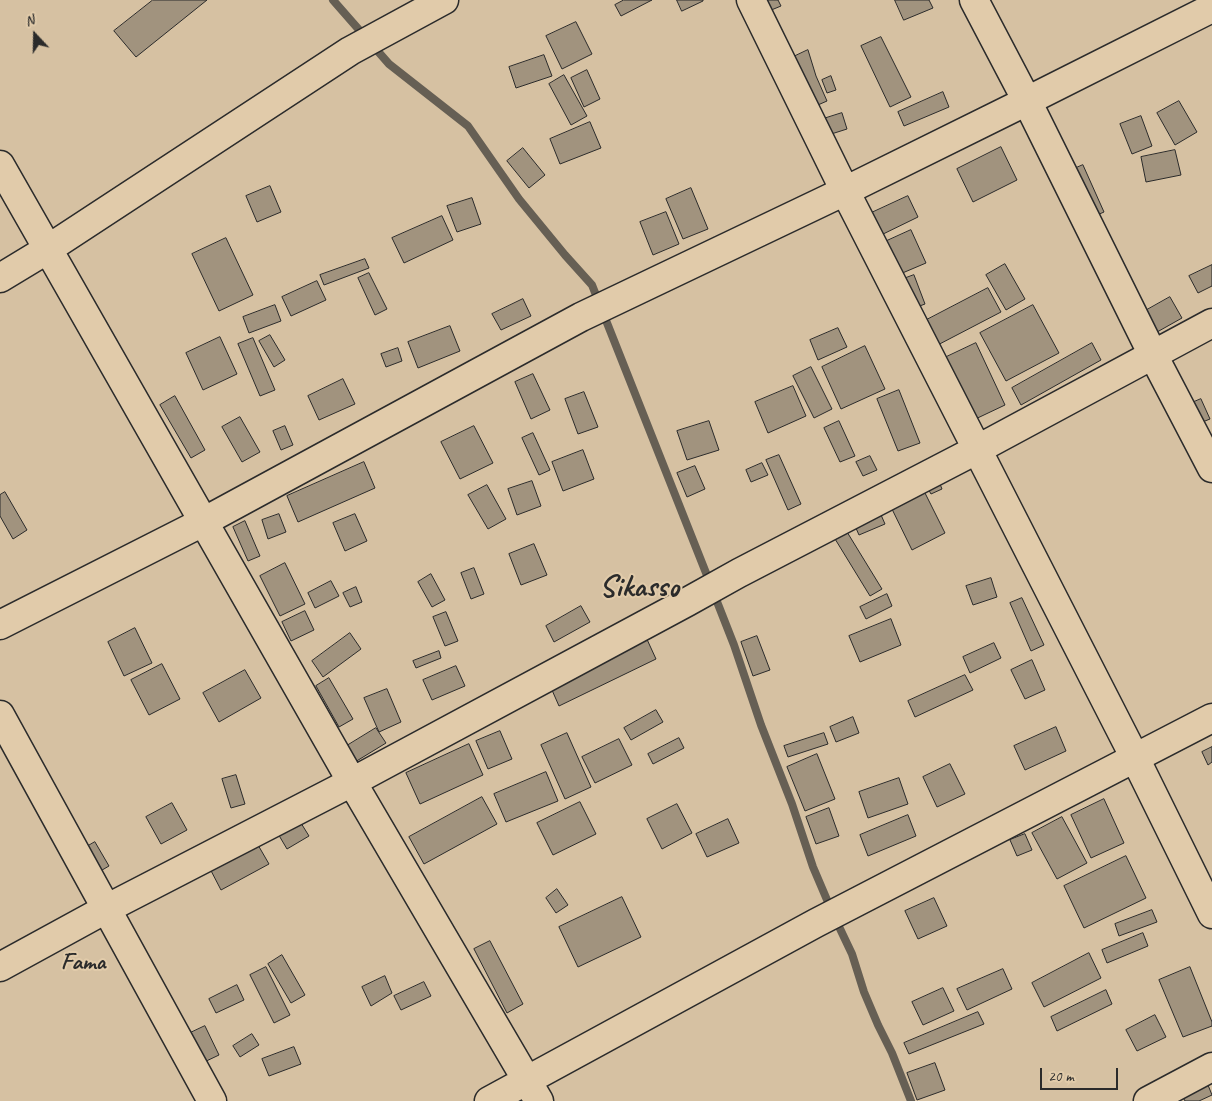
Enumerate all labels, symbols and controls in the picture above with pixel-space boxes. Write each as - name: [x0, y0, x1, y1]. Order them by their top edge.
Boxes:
- north arrow: [10, 10, 60, 60]
- text: N: [22, 11, 37, 30]
- district label: Sikasso: [599, 569, 679, 607]
- district label: Fama: [61, 949, 105, 977]
- scale bar: [1042, 1058, 1120, 1090]
- text: 20 m: [1048, 1067, 1074, 1086]

